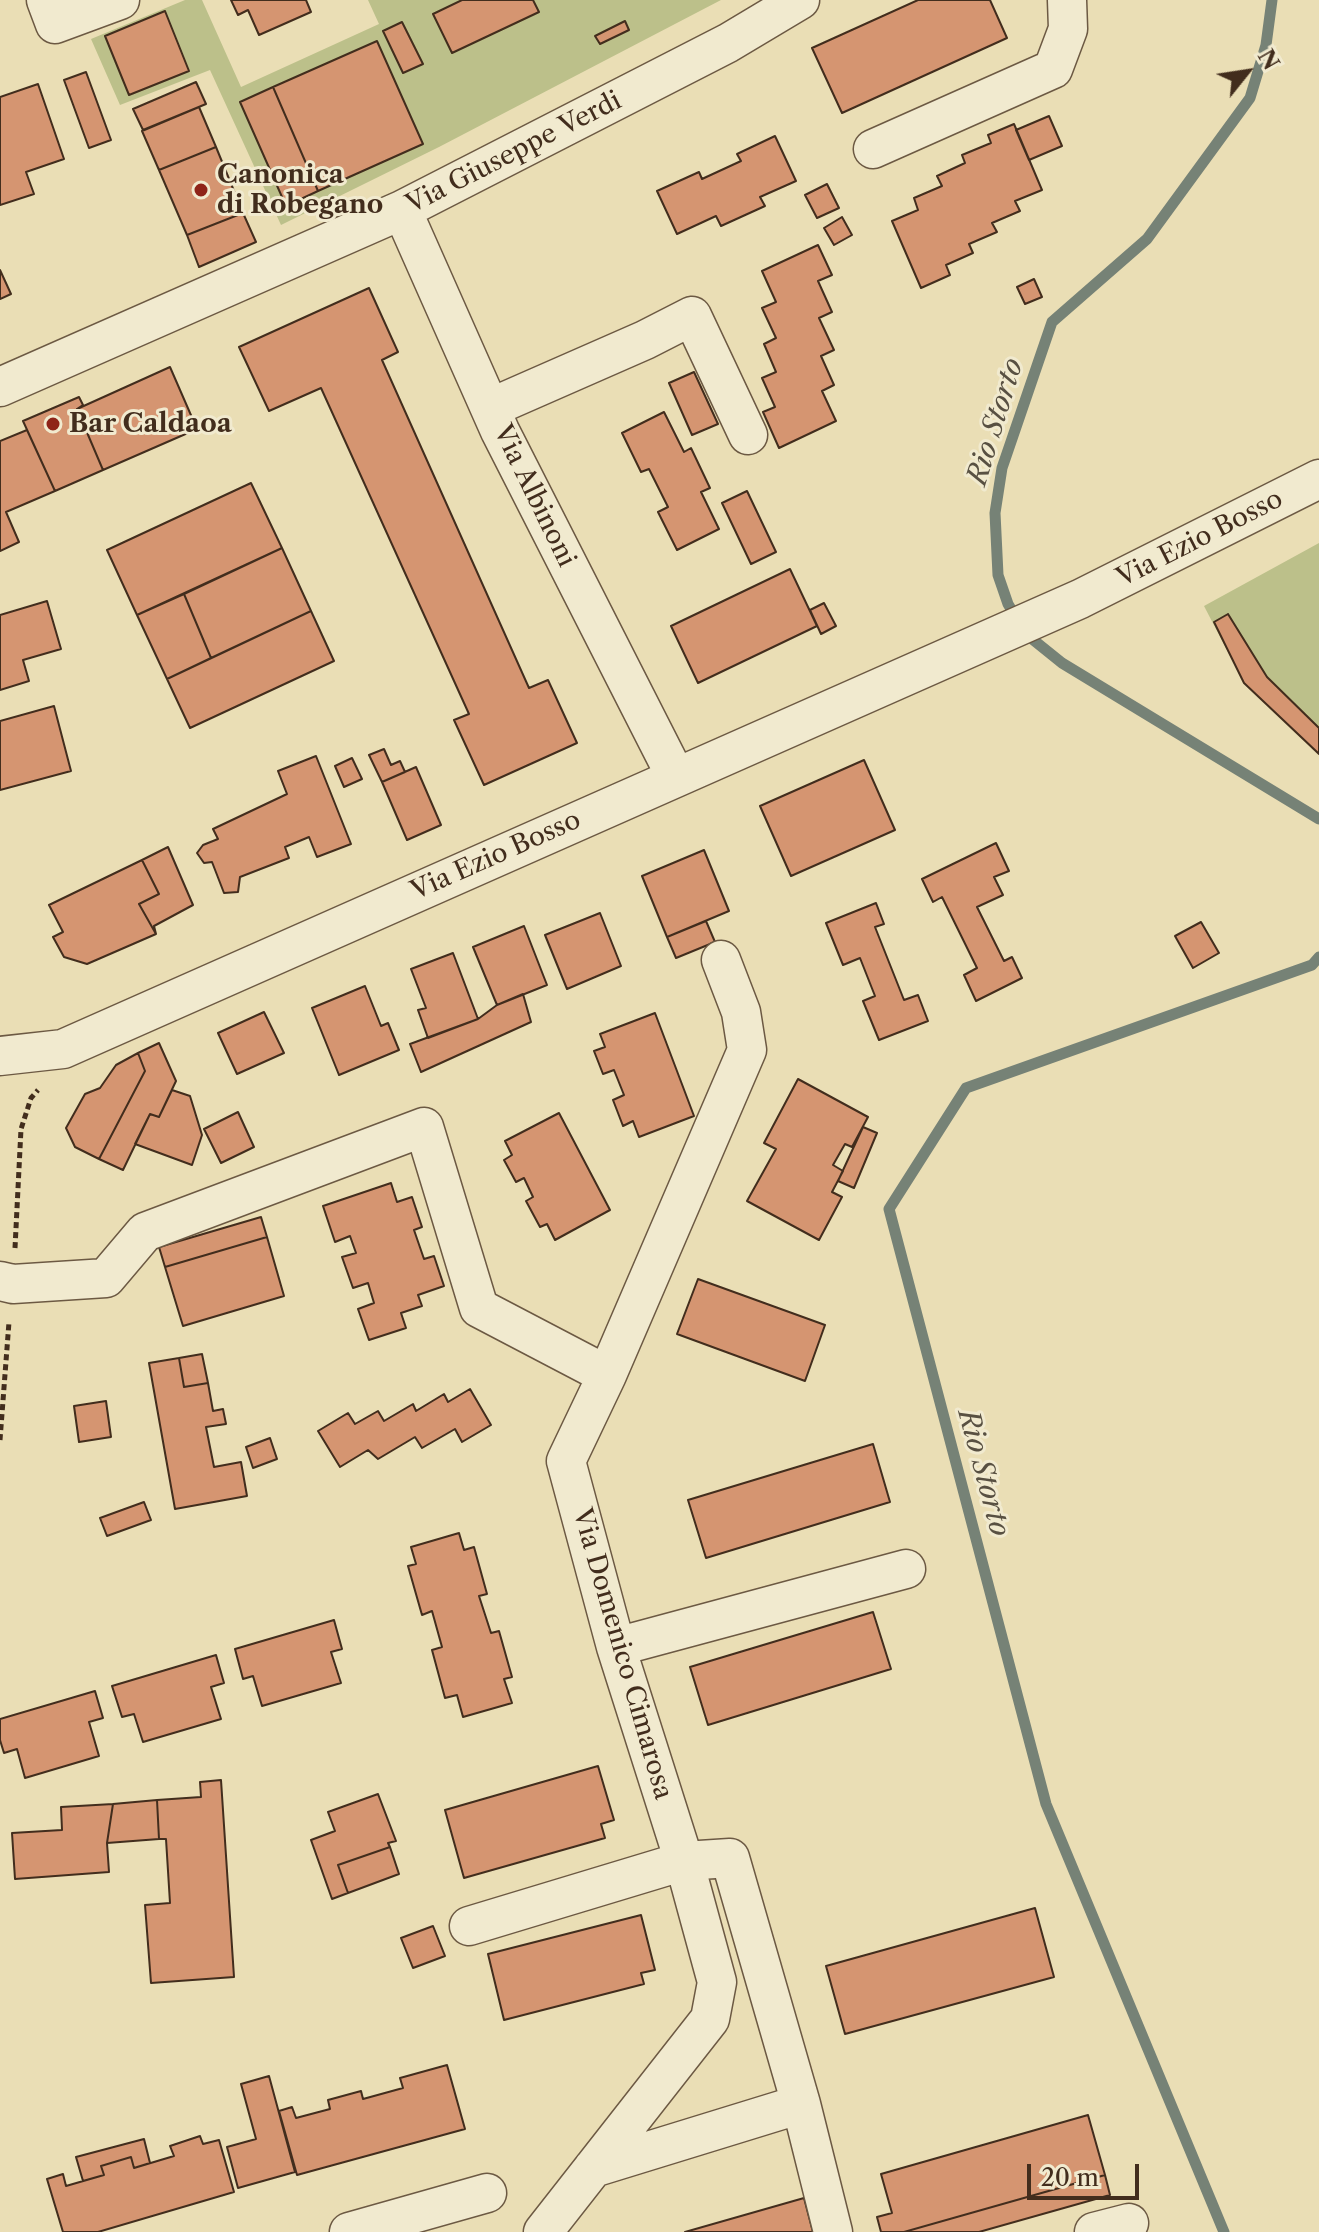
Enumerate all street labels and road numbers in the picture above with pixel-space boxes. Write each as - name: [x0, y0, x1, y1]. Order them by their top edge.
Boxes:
- street label: Via Giuseppe Verdi: [401, 85, 627, 221]
- street label: Via Albinoni: [486, 420, 582, 572]
- street label: Via Ezio Bosso: [1112, 484, 1288, 594]
- street label: Via Ezio Bosso: [406, 805, 586, 907]
- street label: Via Domenico Cimarosa: [565, 1505, 679, 1803]

